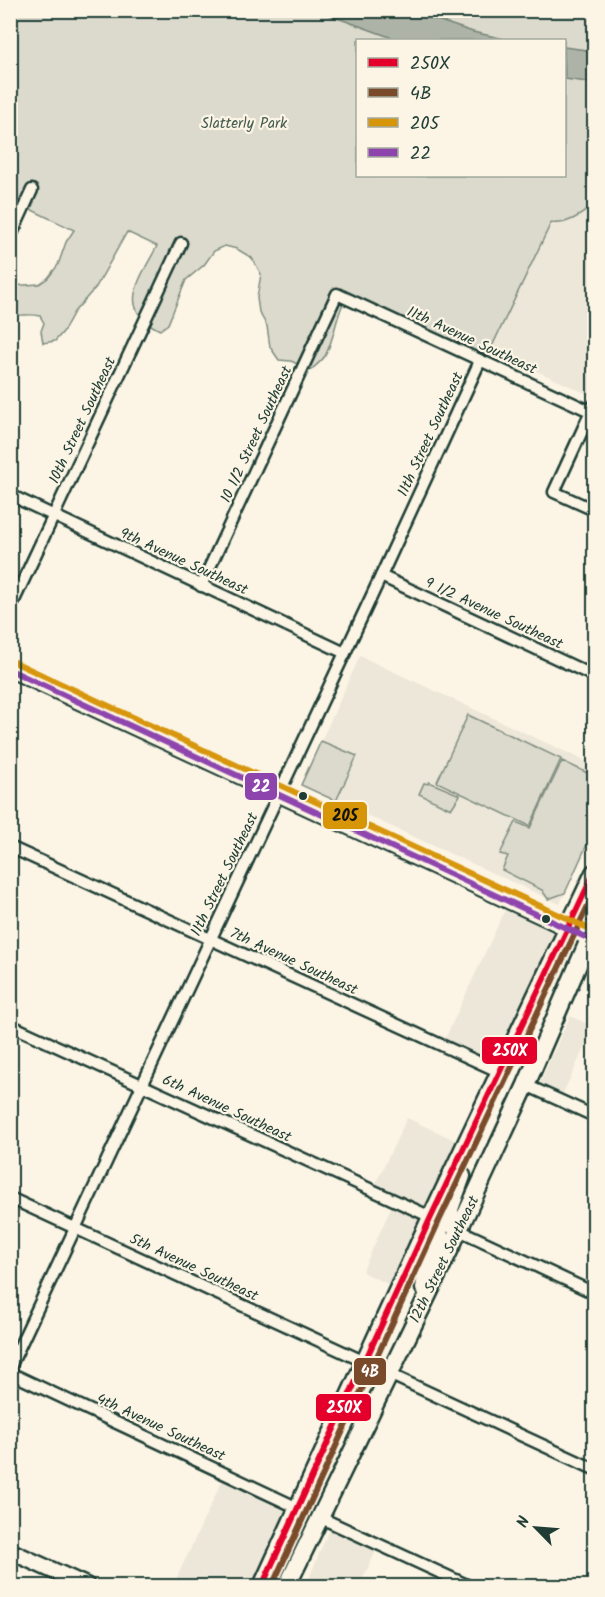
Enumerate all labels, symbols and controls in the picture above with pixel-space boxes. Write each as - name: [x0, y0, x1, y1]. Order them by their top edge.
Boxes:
- legend: [356, 39, 566, 177]
- text: 250X: [410, 50, 451, 79]
- text: 4B: [410, 80, 431, 109]
- text: 205: [410, 110, 440, 139]
- park label: Slatterly Park: [201, 112, 288, 136]
- text: 22: [410, 140, 431, 169]
- street label: 11th Avenue Southeast: [402, 300, 541, 382]
- street label: 10th Street Southeast: [43, 353, 123, 488]
- street label: 10 1/2 Street Southeast: [215, 362, 299, 507]
- street label: 11th Street Southeast: [391, 368, 470, 501]
- street label: 9th Avenue Southeast: [115, 522, 252, 602]
- street label: 9 1/2 Avenue Southeast: [421, 571, 567, 657]
- line badge: 22: [244, 772, 278, 801]
- text: 22: [252, 775, 270, 800]
- unlabelled marker: [297, 790, 309, 802]
- line badge: 205: [322, 801, 368, 830]
- text: 205: [332, 804, 360, 829]
- street label: 11th Street Southeast: [184, 808, 265, 940]
- unlabelled marker: [540, 913, 552, 925]
- street label: 7th Avenue Southeast: [226, 922, 362, 1002]
- line badge: 250X: [481, 1036, 538, 1065]
- text: 250X: [493, 1039, 528, 1064]
- street label: 6th Avenue Southeast: [158, 1068, 295, 1149]
- street label: 12th Street Southeast: [404, 1191, 486, 1327]
- street label: 5th Avenue Southeast: [125, 1227, 262, 1308]
- line badge: 4B: [353, 1357, 387, 1386]
- text: 4B: [361, 1360, 379, 1385]
- street label: 4th Avenue Southeast: [92, 1387, 229, 1468]
- line badge: 250X: [315, 1393, 372, 1422]
- text: 250X: [327, 1396, 362, 1421]
- north arrow: [506, 1498, 566, 1558]
- text: N: [510, 1512, 537, 1532]

